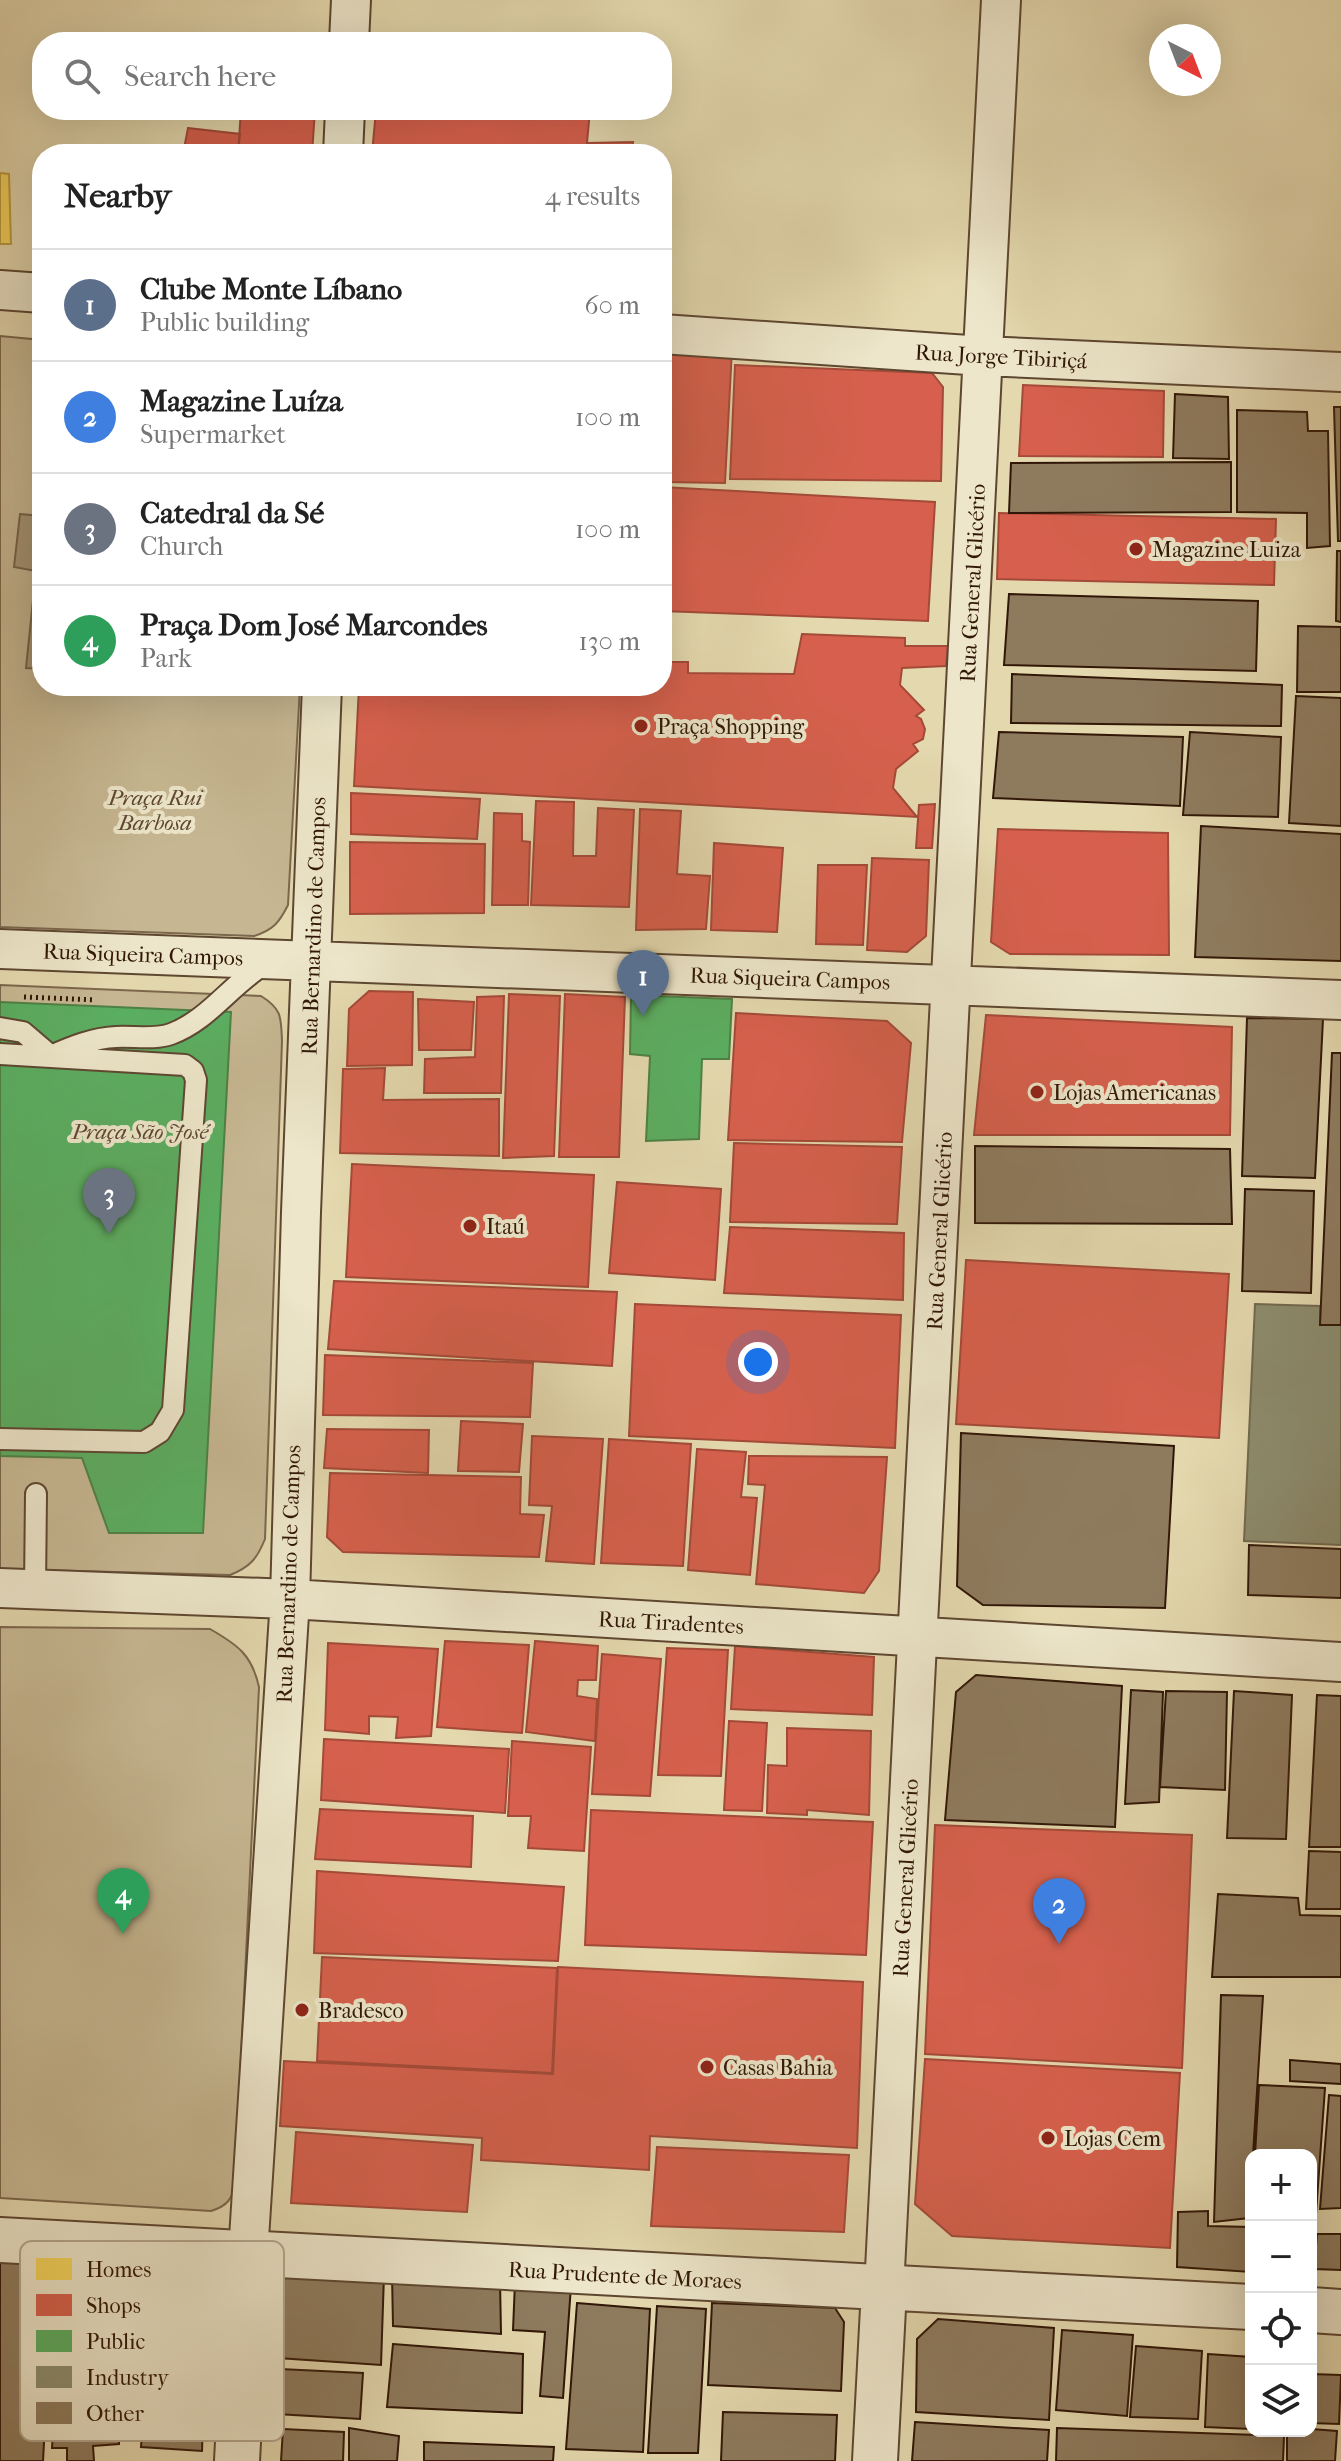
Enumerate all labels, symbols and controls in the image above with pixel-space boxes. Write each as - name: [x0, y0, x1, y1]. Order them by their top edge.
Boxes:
- north arrow: [1149, 24, 1221, 96]
- search box: [32, 32, 672, 120]
- icon: search: [60, 54, 104, 98]
- text: Search here: [124, 59, 276, 94]
- text: Nearby: [64, 176, 171, 216]
- text: 4 results: [545, 181, 640, 212]
- text: Clube Monte Líbano: [140, 272, 402, 307]
- text: 1: [85, 290, 95, 321]
- text: 60 m: [584, 290, 640, 321]
- text: Public building: [140, 307, 309, 338]
- street label: Rua Jorge Tibiriçá: [914, 339, 1089, 375]
- text: Magazine Luíza: [140, 384, 343, 419]
- text: 2: [83, 402, 97, 433]
- text: 100 m: [575, 402, 640, 433]
- text: Supermarket: [140, 419, 286, 450]
- street label: Rua General Glicério: [955, 483, 991, 683]
- text: Catedral da Sé: [140, 496, 324, 531]
- text: 3: [85, 514, 95, 545]
- text: 100 m: [575, 514, 640, 545]
- text: Church: [140, 531, 223, 562]
- place label: Magazine Luiza: [1152, 537, 1302, 563]
- marker: Magazine Luiza: [1127, 540, 1145, 558]
- text: Praça Dom José Marcondes: [140, 608, 488, 643]
- text: 4: [82, 626, 98, 657]
- text: 130 m: [579, 626, 640, 657]
- text: Park: [140, 643, 192, 674]
- place label: Praça Shopping: [657, 714, 804, 740]
- marker: Praça Shopping: [632, 717, 650, 735]
- park label: Praça Rui Barbosa: [107, 785, 204, 836]
- street label: Rua Bernardino de Campos: [296, 796, 332, 1056]
- street label: Rua Siqueira Campos: [42, 939, 244, 971]
- pin: 1: [617, 950, 669, 1016]
- street label: Rua Siqueira Campos: [689, 963, 891, 995]
- place label: Lojas Americanas: [1053, 1080, 1216, 1106]
- marker: Lojas Americanas: [1028, 1083, 1046, 1101]
- park label: Praça São José: [71, 1119, 211, 1145]
- street label: Rua General Glicério: [922, 1131, 958, 1331]
- pin: 3: [83, 1168, 135, 1234]
- place label: Itaú: [486, 1214, 525, 1240]
- marker: Itaú: [461, 1217, 479, 1235]
- your location: [738, 1342, 778, 1382]
- street label: Rua Bernardino de Campos: [271, 1444, 307, 1704]
- street label: Rua Tiradentes: [598, 1606, 744, 1640]
- street label: Rua General Glicério: [888, 1778, 924, 1978]
- pin: 4: [97, 1868, 149, 1934]
- pin: 2: [1033, 1878, 1085, 1944]
- place label: Bradesco: [318, 1998, 404, 2024]
- marker: Bradesco: [293, 2001, 311, 2019]
- place label: Casas Bahia: [723, 2055, 833, 2081]
- marker: Casas Bahia: [698, 2058, 716, 2076]
- place label: Lojas Cem: [1064, 2126, 1162, 2152]
- marker: Lojas Cem: [1039, 2129, 1057, 2147]
- map controls: [1245, 2149, 1317, 2437]
- button: +: [1245, 2149, 1317, 2221]
- button: −: [1245, 2221, 1317, 2293]
- legend: [20, 2241, 284, 2441]
- text: Homes: [86, 2257, 151, 2283]
- street label: Rua Prudente de Moraes: [507, 2257, 742, 2295]
- text: Shops: [86, 2293, 141, 2319]
- button: locate: [1245, 2293, 1317, 2365]
- text: Public: [86, 2329, 145, 2355]
- text: Industry: [86, 2365, 170, 2391]
- button: layers: [1245, 2365, 1317, 2437]
- text: Other: [86, 2401, 144, 2427]

